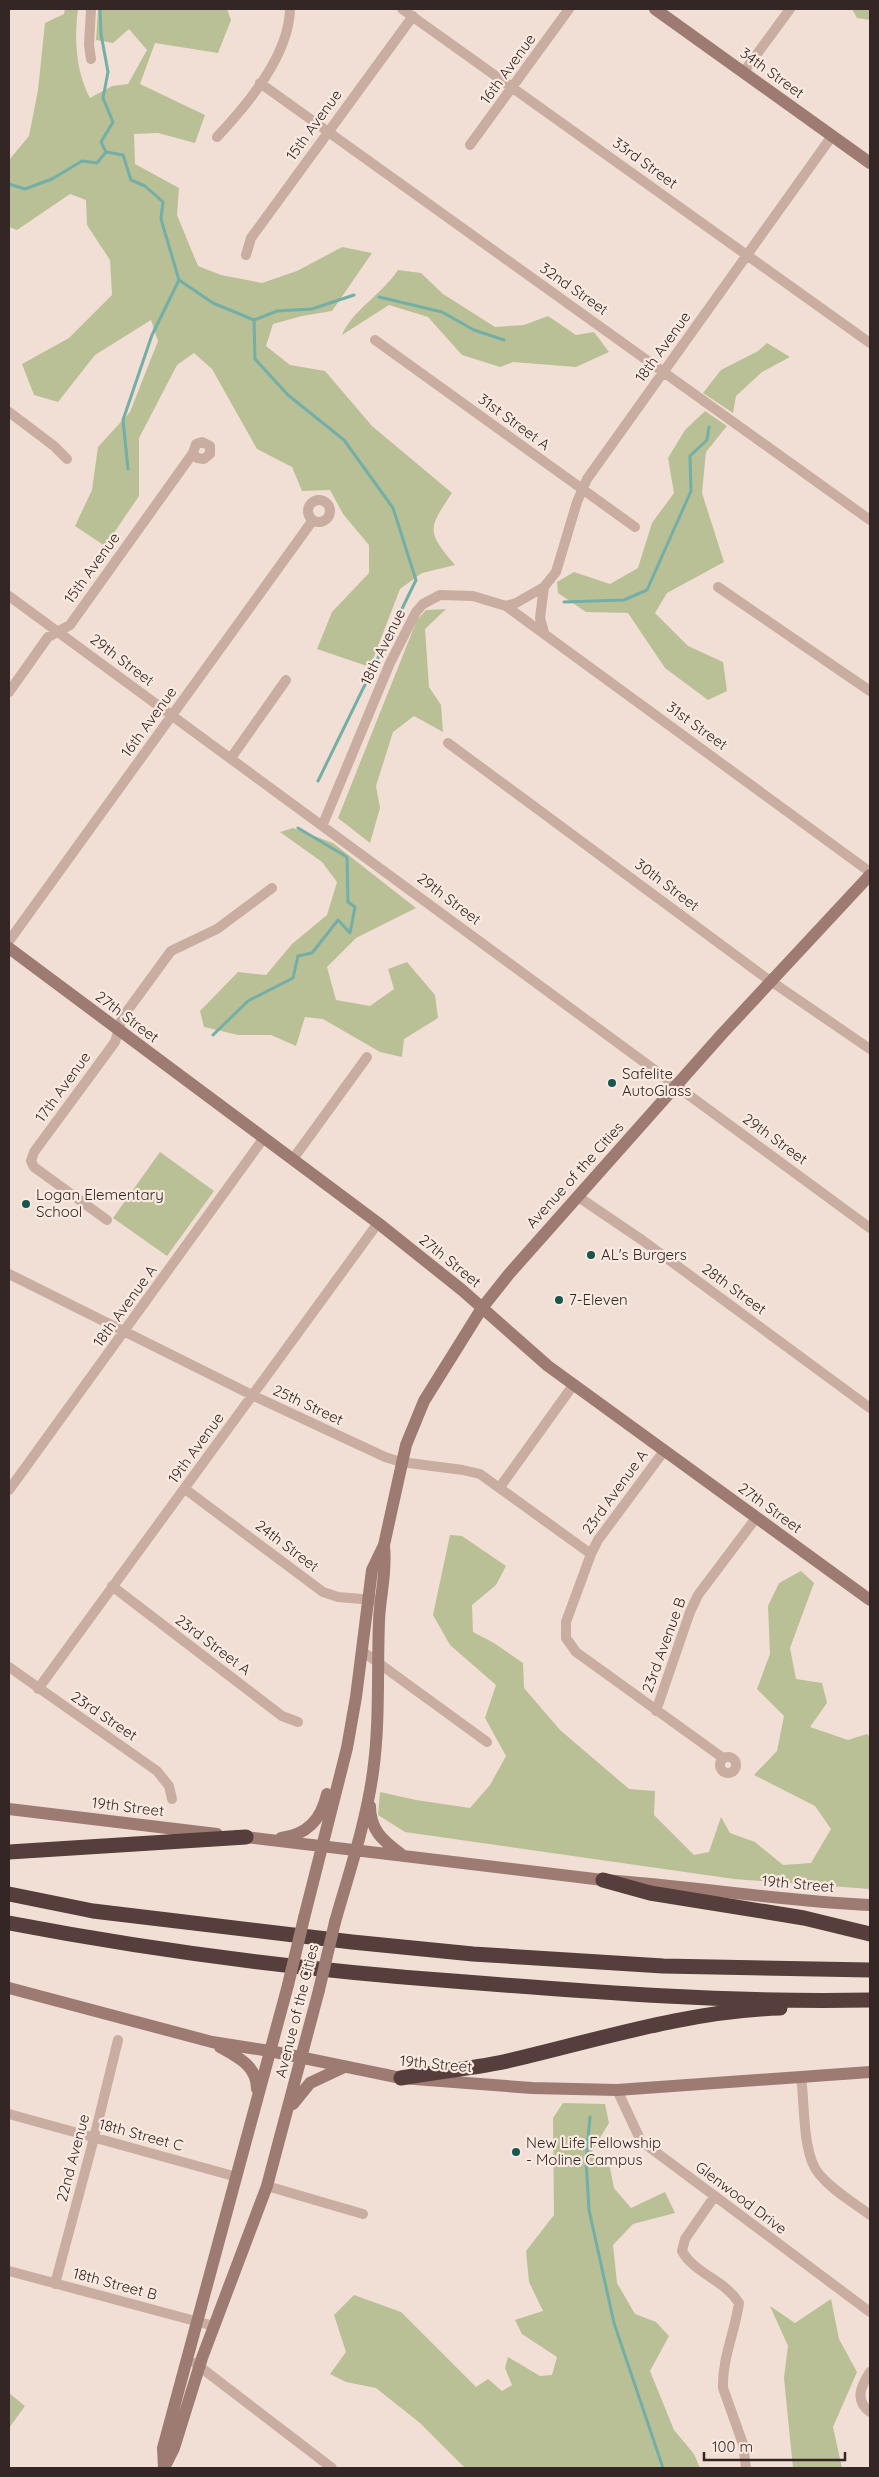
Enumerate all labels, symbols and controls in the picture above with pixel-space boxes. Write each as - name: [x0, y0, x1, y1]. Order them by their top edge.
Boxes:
- street label: 16th Avenue: [476, 30, 540, 108]
- street label: 34th Street: [737, 43, 808, 102]
- street label: 15th Avenue: [282, 86, 346, 164]
- street label: 33rd Street: [609, 133, 681, 192]
- street label: 32nd Street: [536, 258, 612, 319]
- street label: 18th Avenue: [631, 308, 695, 386]
- street label: 31st Street A: [475, 389, 554, 454]
- street label: 15th Avenue: [60, 529, 124, 607]
- street label: 18th Avenue: [356, 605, 409, 688]
- street label: 29th Street: [86, 629, 158, 690]
- street label: 16th Avenue: [117, 683, 181, 761]
- street label: 31st Street: [663, 697, 731, 754]
- street label: 30th Street: [631, 854, 703, 915]
- street label: 29th Street: [413, 868, 485, 929]
- street label: 27th Street: [92, 987, 163, 1047]
- street label: 17th Avenue: [31, 1048, 94, 1126]
- place label: Safelite AutoGlass: [622, 1064, 691, 1100]
- marker: Safelite AutoGlass: [606, 1077, 618, 1089]
- street label: 29th Street: [739, 1109, 811, 1168]
- street label: Avenue of the Cities: [522, 1117, 628, 1232]
- place label: Logan Elementary School: [36, 1185, 164, 1221]
- marker: Logan Elementary School: [20, 1198, 32, 1210]
- street label: 27th Street: [415, 1230, 485, 1291]
- place label: AL's Burgers: [601, 1245, 687, 1264]
- marker: AL's Burgers: [585, 1249, 597, 1261]
- street label: 28th Street: [698, 1259, 770, 1318]
- street label: 18th Avenue A: [89, 1261, 161, 1350]
- place label: 7-Eleven: [569, 1290, 628, 1309]
- marker: 7-Eleven: [553, 1294, 565, 1306]
- street label: 25th Street: [270, 1380, 346, 1429]
- street label: 19th Avenue: [164, 1409, 228, 1487]
- street label: 23rd Avenue A: [578, 1445, 652, 1538]
- street label: 27th Street: [735, 1478, 806, 1537]
- street label: 24th Street: [252, 1516, 323, 1576]
- street label: 23rd Avenue B: [638, 1594, 690, 1695]
- street label: 23rd Street A: [172, 1610, 255, 1679]
- street label: 23rd Street: [68, 1687, 141, 1745]
- street label: 19th Street: [91, 1793, 165, 1820]
- street label: 19th Street: [761, 1871, 835, 1896]
- street label: Avenue of the Cities: [271, 1942, 322, 2080]
- street label: 19th Street: [399, 2051, 473, 2076]
- street label: 22nd Avenue: [52, 2112, 93, 2204]
- street label: 18th Street C: [97, 2114, 185, 2155]
- place label: New Life Fellowship - Moline Campus: [526, 2133, 661, 2169]
- marker: New Life Fellowship - Moline Campus: [510, 2146, 522, 2158]
- street label: Glenwood Drive: [692, 2157, 791, 2238]
- street label: 18th Street B: [71, 2263, 159, 2304]
- scale bar: [704, 2430, 845, 2462]
- text: 100 m: [712, 2437, 753, 2456]

